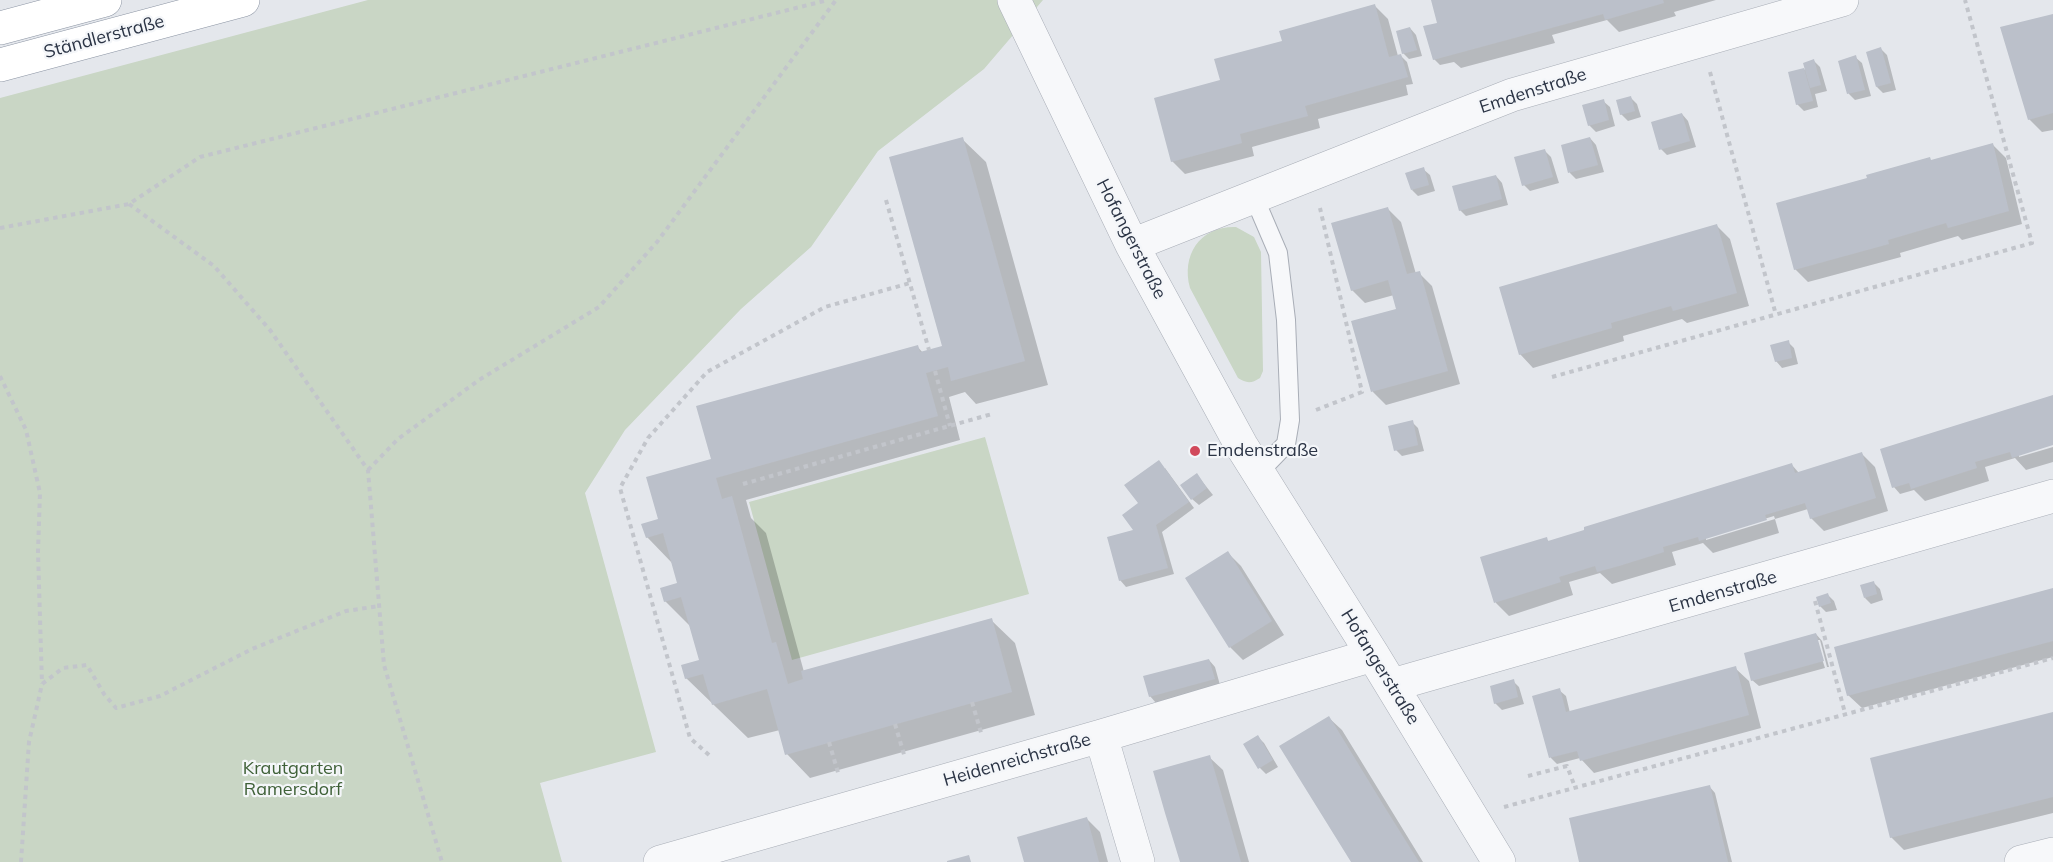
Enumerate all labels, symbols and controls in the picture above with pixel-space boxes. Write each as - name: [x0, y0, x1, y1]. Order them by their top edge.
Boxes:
- street label: Ständlerstraße: [41, 11, 167, 63]
- street label: Emdenstraße: [1477, 64, 1589, 118]
- street label: Hofangerstraße: [1091, 175, 1171, 303]
- place label: Emdenstraße: [1207, 440, 1318, 462]
- marker: Emdenstraße: [1188, 444, 1202, 458]
- street label: Emdenstraße: [1667, 566, 1779, 618]
- street label: Hofangerstraße: [1336, 605, 1424, 729]
- street label: Heidenreichstraße: [941, 729, 1093, 791]
- park label: Krautgarten Ramersdorf: [243, 758, 343, 800]

